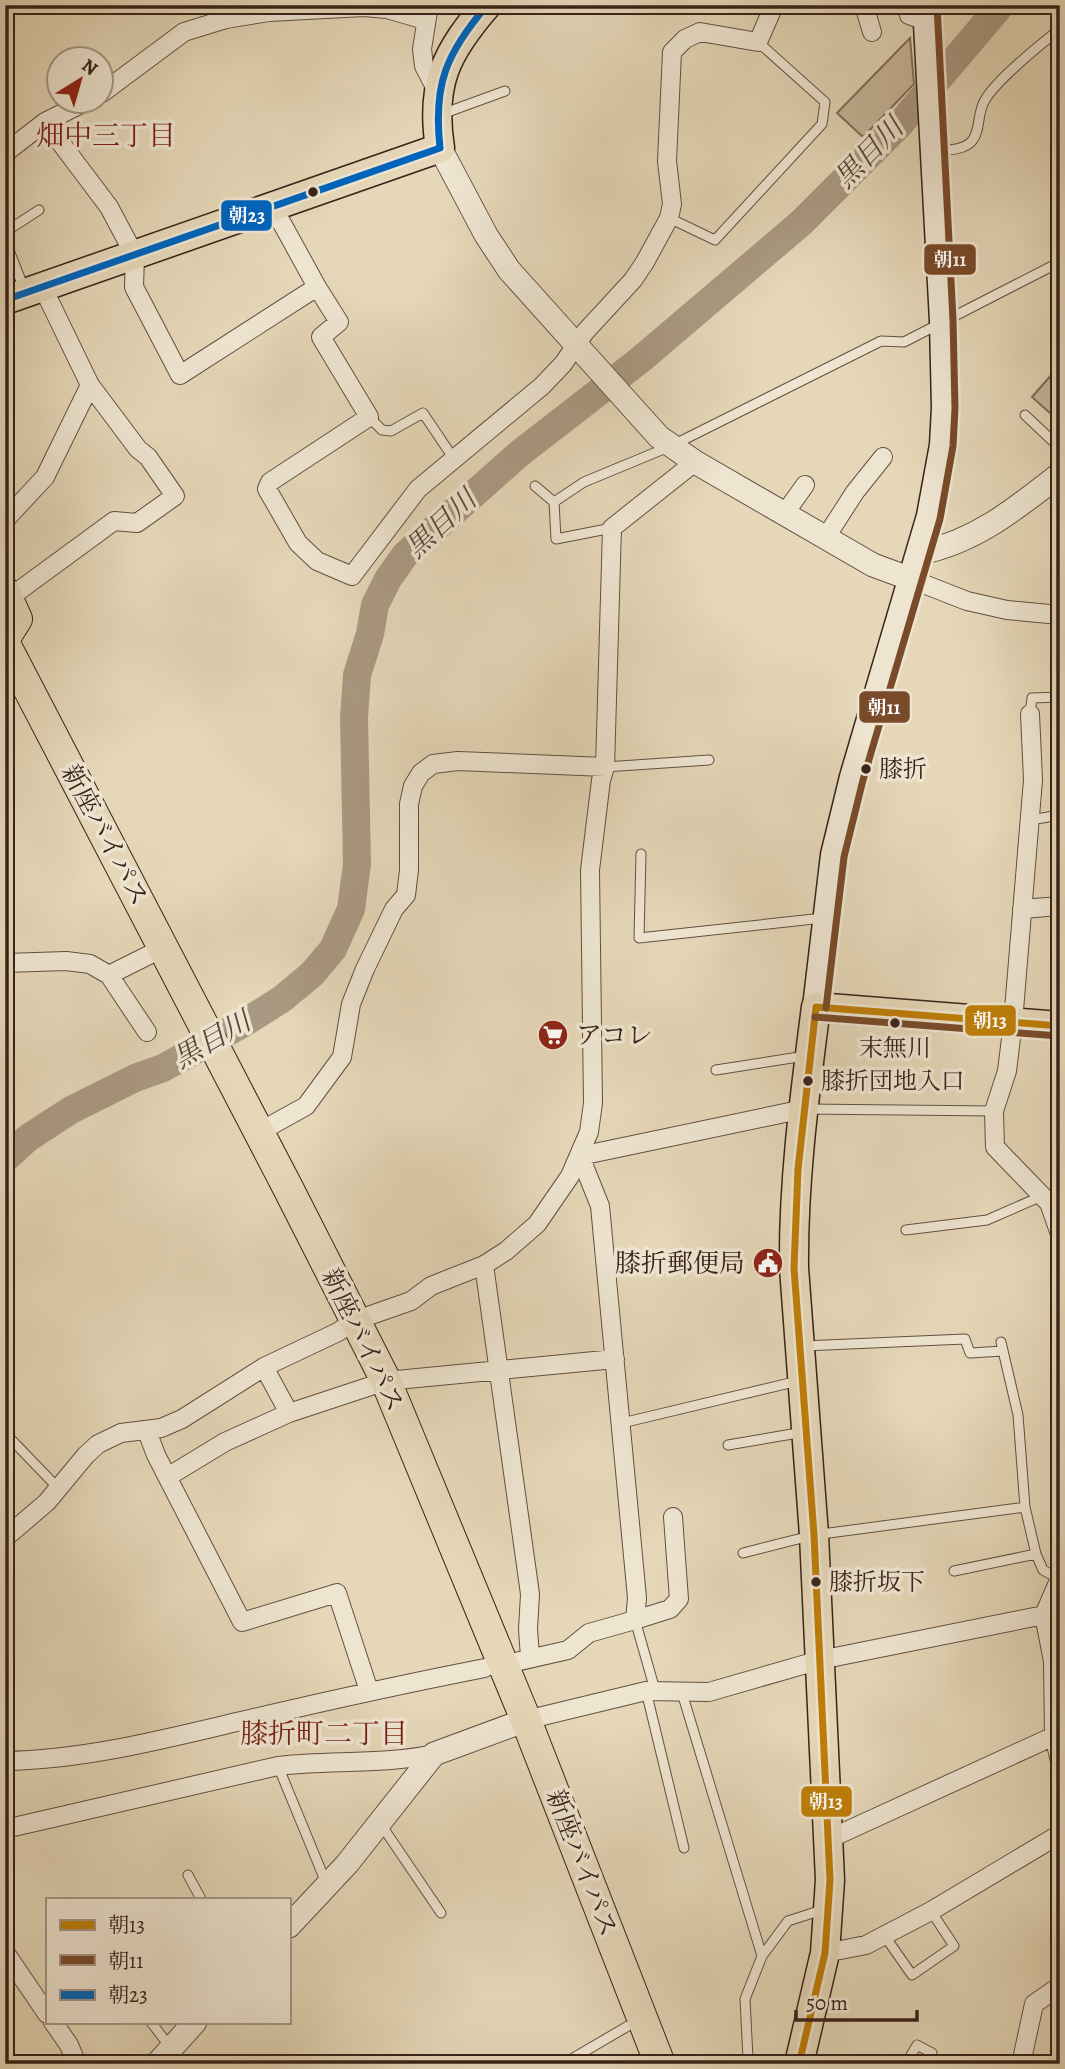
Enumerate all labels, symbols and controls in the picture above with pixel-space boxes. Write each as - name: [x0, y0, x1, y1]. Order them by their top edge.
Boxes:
- north arrow: [46, 46, 116, 116]
- text: N: [76, 53, 103, 82]
- water label: 黒目川: [826, 107, 914, 196]
- district label: 畑中三丁目: [36, 117, 176, 155]
- unlabelled marker: [306, 185, 320, 199]
- line badge: 朝23: [220, 199, 273, 232]
- text: 朝23: [229, 203, 265, 229]
- line badge: 朝11: [923, 243, 977, 276]
- text: 朝11: [934, 247, 966, 273]
- water label: 黒目川: [397, 479, 487, 567]
- line badge: 朝11: [858, 690, 911, 724]
- text: 朝11: [868, 695, 900, 721]
- place label: 膝折: [879, 753, 927, 785]
- street label: 新座バイパス: [53, 758, 157, 912]
- marker: 膝折: [859, 762, 873, 776]
- water label: 黒目川: [166, 1001, 260, 1077]
- line badge: 朝13: [964, 1004, 1017, 1037]
- text: 朝13: [973, 1008, 1007, 1034]
- marker: 末無川: [888, 1016, 902, 1030]
- supermarket icon: アコレ: [536, 1018, 570, 1052]
- place label: アコレ: [576, 1018, 653, 1053]
- place label: 末無川: [859, 1032, 931, 1064]
- place label: 膝折団地入口: [821, 1065, 965, 1097]
- marker: 膝折団地入口: [801, 1074, 815, 1088]
- place label: 膝折郵便局: [615, 1246, 745, 1281]
- public building icon: 膝折郵便局: [751, 1246, 785, 1280]
- street label: 新座バイパス: [313, 1262, 413, 1418]
- place label: 膝折坂下: [829, 1566, 925, 1598]
- marker: 膝折坂下: [809, 1575, 823, 1589]
- district label: 膝折町二丁目: [240, 1715, 408, 1753]
- street label: 新座バイパス: [538, 1784, 626, 1942]
- line badge: 朝13: [800, 1785, 853, 1818]
- text: 朝13: [809, 1789, 843, 1815]
- legend: [46, 1898, 290, 2024]
- text: 朝13: [108, 1911, 145, 1939]
- text: 朝11: [108, 1947, 143, 1975]
- scale bar: [796, 1978, 916, 2022]
- text: 朝23: [108, 1981, 148, 2009]
- text: 50 m: [806, 1989, 848, 2017]

